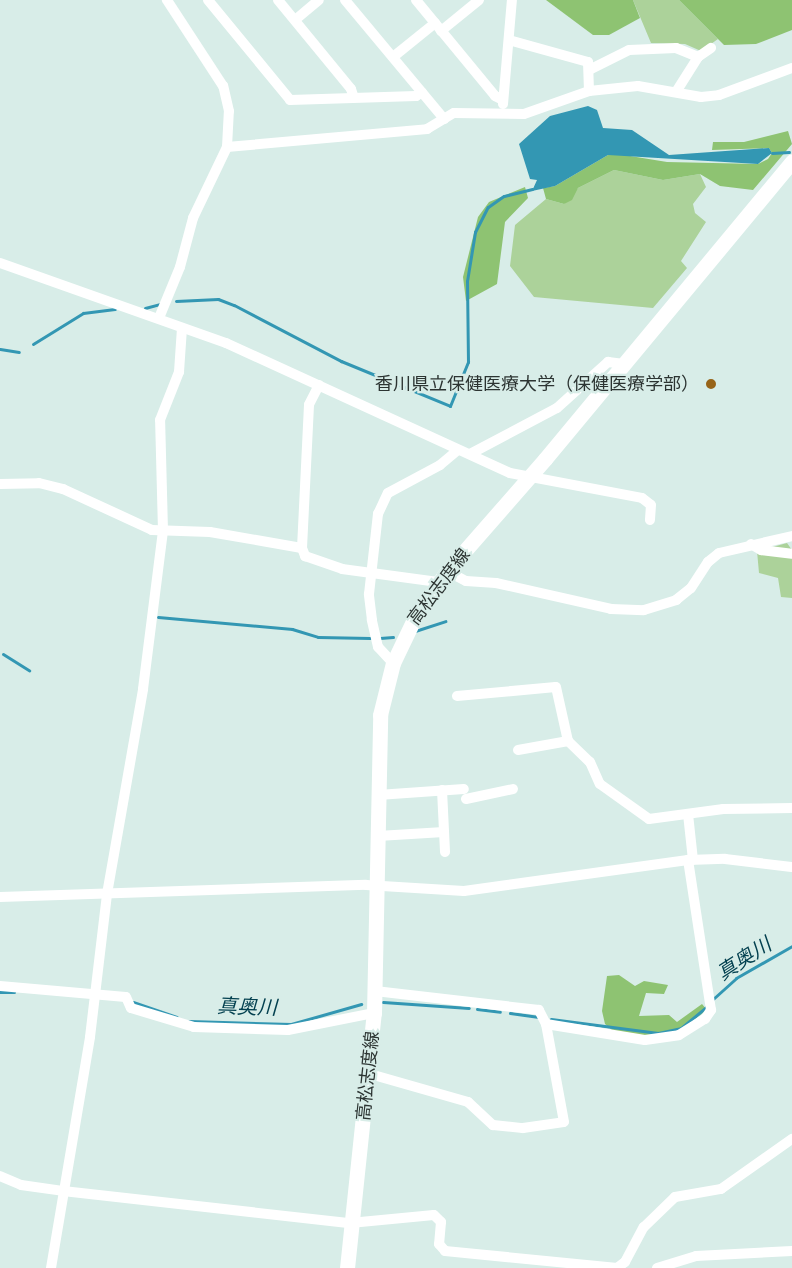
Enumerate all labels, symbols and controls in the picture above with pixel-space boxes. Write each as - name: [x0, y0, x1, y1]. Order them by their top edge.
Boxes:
- place label: 香川県立保健医療大学（保健医療学部）: [375, 373, 699, 395]
- marker: 香川県立保健医療大学（保健医療学部）: [704, 377, 718, 391]
- street label: 高松志度線: [403, 545, 475, 629]
- water label: 真奥川: [712, 933, 776, 985]
- water label: 真奥川: [217, 994, 277, 1020]
- street label: 高松志度線: [353, 1030, 383, 1122]

